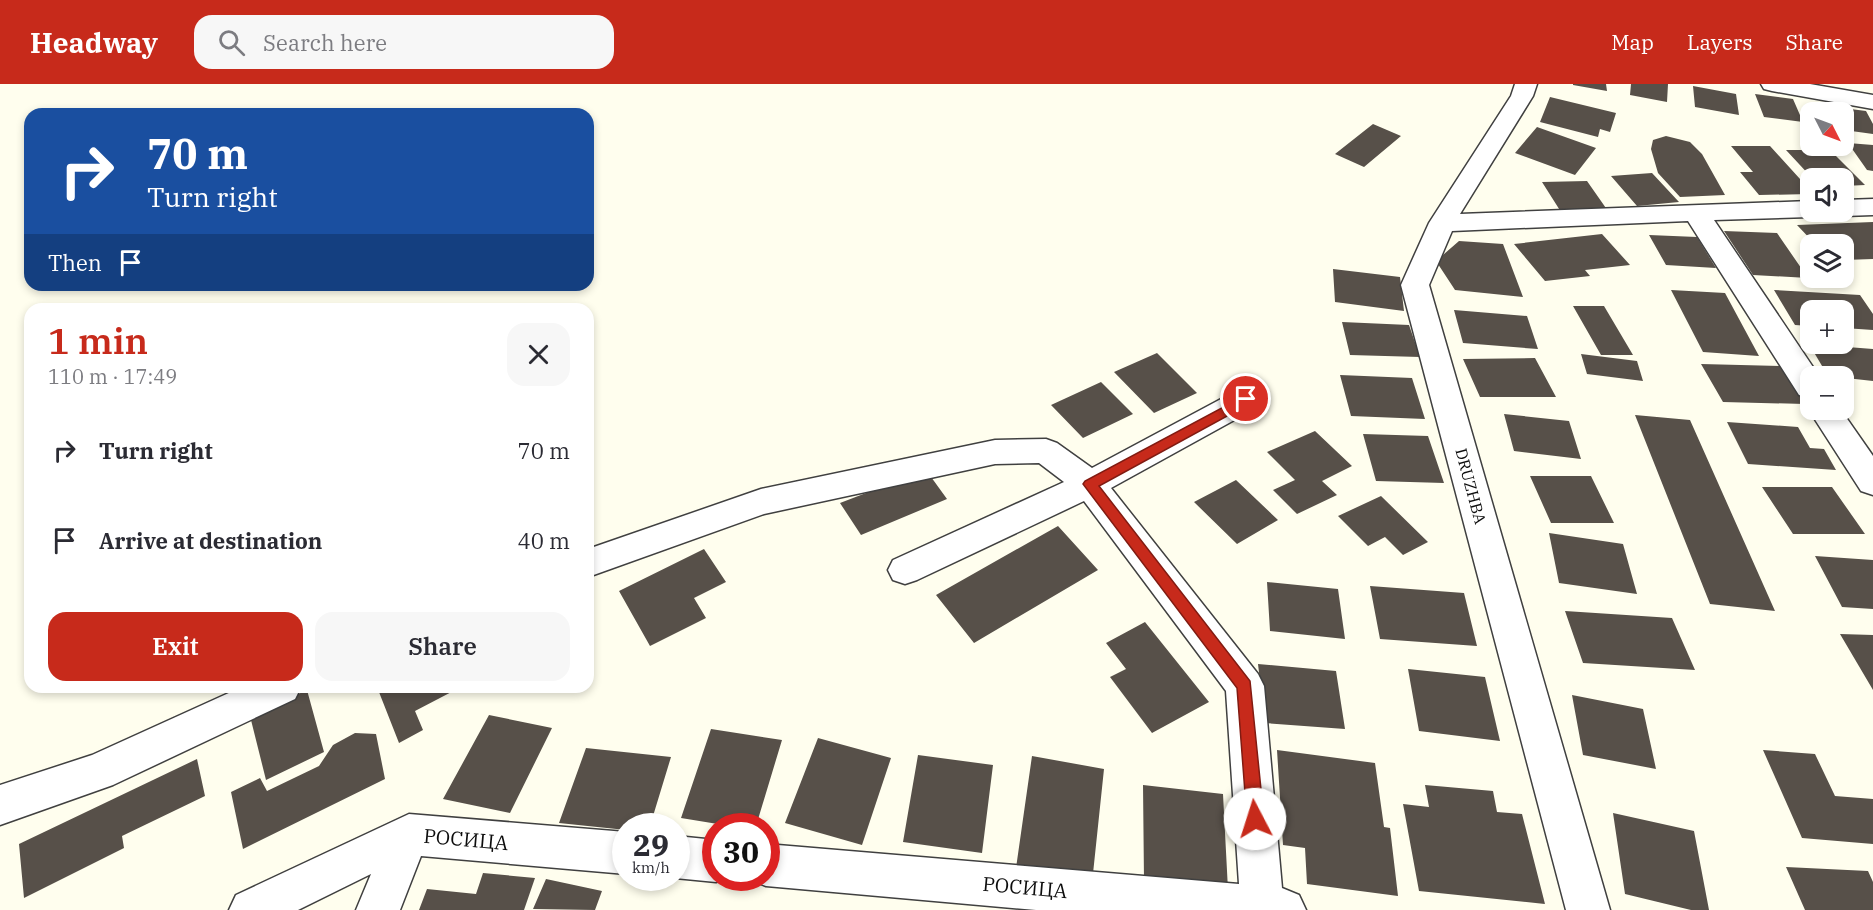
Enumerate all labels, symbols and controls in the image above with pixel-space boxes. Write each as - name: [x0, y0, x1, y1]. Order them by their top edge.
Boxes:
- search box: [194, 15, 614, 69]
- text: Headway: [30, 24, 158, 61]
- icon: search: [215, 26, 248, 59]
- text: Search here: [263, 28, 387, 57]
- text: Map: [1611, 28, 1654, 56]
- text: Layers: [1687, 28, 1753, 56]
- text: Share: [1786, 28, 1843, 56]
- north arrow: [1800, 102, 1854, 156]
- map controls: [1800, 102, 1854, 420]
- text: 70 m: [147, 126, 248, 181]
- icon: right: [48, 132, 126, 210]
- button: sound: [1800, 168, 1854, 222]
- text: Turn right: [147, 179, 278, 214]
- button: layers: [1800, 234, 1854, 288]
- icon: arrive: [114, 246, 147, 279]
- text: Then: [48, 248, 102, 277]
- button: +: [1800, 300, 1854, 354]
- text: 1 min: [48, 317, 148, 364]
- button: close: [507, 323, 570, 386]
- text: 110 m · 17:49: [48, 363, 177, 390]
- button: −: [1800, 366, 1854, 420]
- pin: [1220, 373, 1271, 424]
- icon: arrive: [1229, 382, 1262, 415]
- icon: right: [48, 434, 81, 467]
- text: Turn right: [99, 436, 213, 465]
- text: 70 m: [518, 436, 570, 465]
- street label: DRUZHBA: [1451, 446, 1491, 526]
- icon: arrive: [48, 524, 81, 557]
- text: Arrive at destination: [99, 526, 322, 555]
- text: 40 m: [518, 526, 570, 555]
- button: Exit: [48, 612, 303, 681]
- button: Share: [315, 612, 570, 681]
- position arrow: [1223, 787, 1287, 851]
- speed limit sign: 30: [702, 813, 780, 891]
- street label: РОСИЦА: [422, 822, 510, 856]
- text: 29: [633, 825, 669, 864]
- text: km/h: [632, 858, 670, 877]
- street label: РОСИЦА: [981, 870, 1069, 904]

